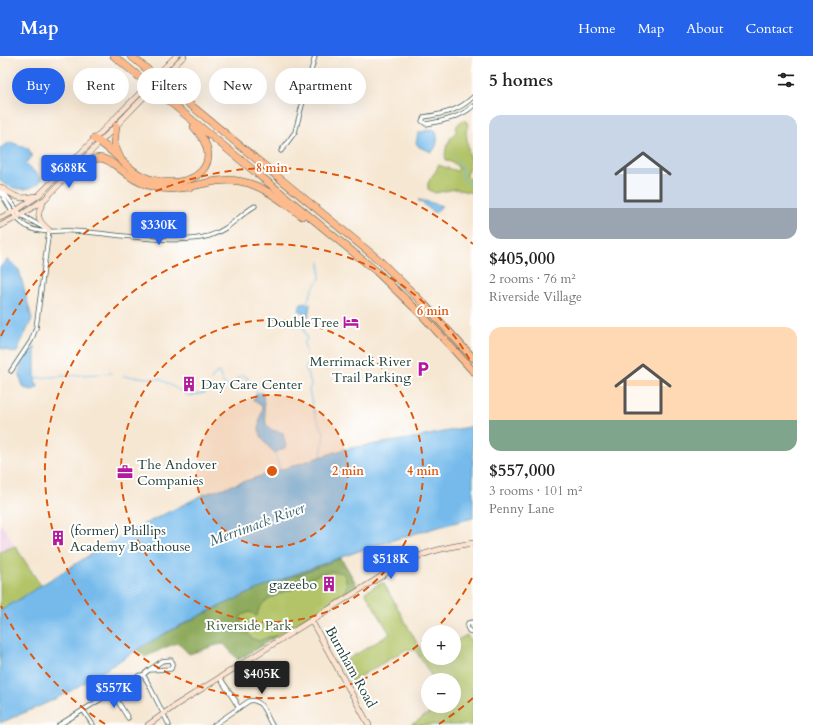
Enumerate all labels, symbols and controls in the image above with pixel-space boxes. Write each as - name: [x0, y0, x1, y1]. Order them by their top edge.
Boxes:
- text: Map: [20, 15, 59, 41]
- text: Home: [578, 19, 616, 38]
- text: Map: [638, 19, 664, 38]
- text: About: [686, 19, 723, 38]
- text: Contact: [745, 19, 793, 38]
- chip: Buy: [12, 68, 65, 104]
- chip: Rent: [73, 68, 129, 104]
- chip: Filters: [137, 68, 201, 104]
- chip: New: [209, 68, 267, 104]
- chip: Apartment: [275, 68, 366, 104]
- text: 5 homes: [489, 69, 553, 92]
- icon: filters: [775, 69, 797, 91]
- icon: home: [607, 141, 679, 213]
- pin: $688K: [41, 155, 97, 189]
- text: $688K: [50, 159, 88, 177]
- text: 8 min: [256, 160, 288, 176]
- pin: $330K: [131, 212, 187, 246]
- text: $330K: [140, 216, 178, 234]
- text: $405,000: [489, 247, 555, 270]
- text: 2 rooms · 76 m²: [489, 270, 576, 288]
- text: Riverside Village: [489, 288, 582, 306]
- text: 6 min: [417, 303, 449, 319]
- place label: DoubleTree: [267, 313, 339, 332]
- hotel icon: DoubleTree: [342, 313, 360, 331]
- place label: Merrimack River Trail Parking: [310, 352, 412, 387]
- icon: home: [607, 353, 679, 425]
- parking icon: Merrimack River Trail Parking: [414, 360, 432, 378]
- building icon: Day Care Center: [180, 375, 198, 393]
- place label: Day Care Center: [201, 375, 303, 394]
- place label: The Andover Companies: [137, 455, 217, 490]
- text: $557,000: [489, 459, 555, 482]
- office icon: The Andover Companies: [116, 463, 134, 481]
- text: 2 min: [332, 463, 364, 479]
- text: 4 min: [407, 463, 439, 479]
- centre of rings: [265, 464, 279, 478]
- text: 3 rooms · 101 m²: [489, 482, 582, 500]
- water label: Merrimack River: [206, 497, 309, 551]
- text: Penny Lane: [489, 500, 555, 518]
- place label: (former) Phillips Academy Boathouse: [70, 521, 191, 556]
- building icon: (former) Phillips Academy Boathouse: [49, 529, 67, 547]
- pin: $518K: [363, 546, 419, 580]
- text: $518K: [372, 550, 410, 568]
- place label: gazeebo: [269, 575, 317, 594]
- building icon: gazeebo: [320, 575, 338, 593]
- park label: Riverside Park: [206, 616, 292, 635]
- street label: Burnham Road: [321, 623, 381, 712]
- map controls: [421, 625, 461, 713]
- button: +: [421, 625, 461, 665]
- pin: $405K: [234, 661, 290, 695]
- text: $405K: [243, 665, 281, 683]
- button: −: [421, 673, 461, 713]
- pin: $557K: [86, 675, 142, 709]
- text: $557K: [95, 679, 133, 697]

